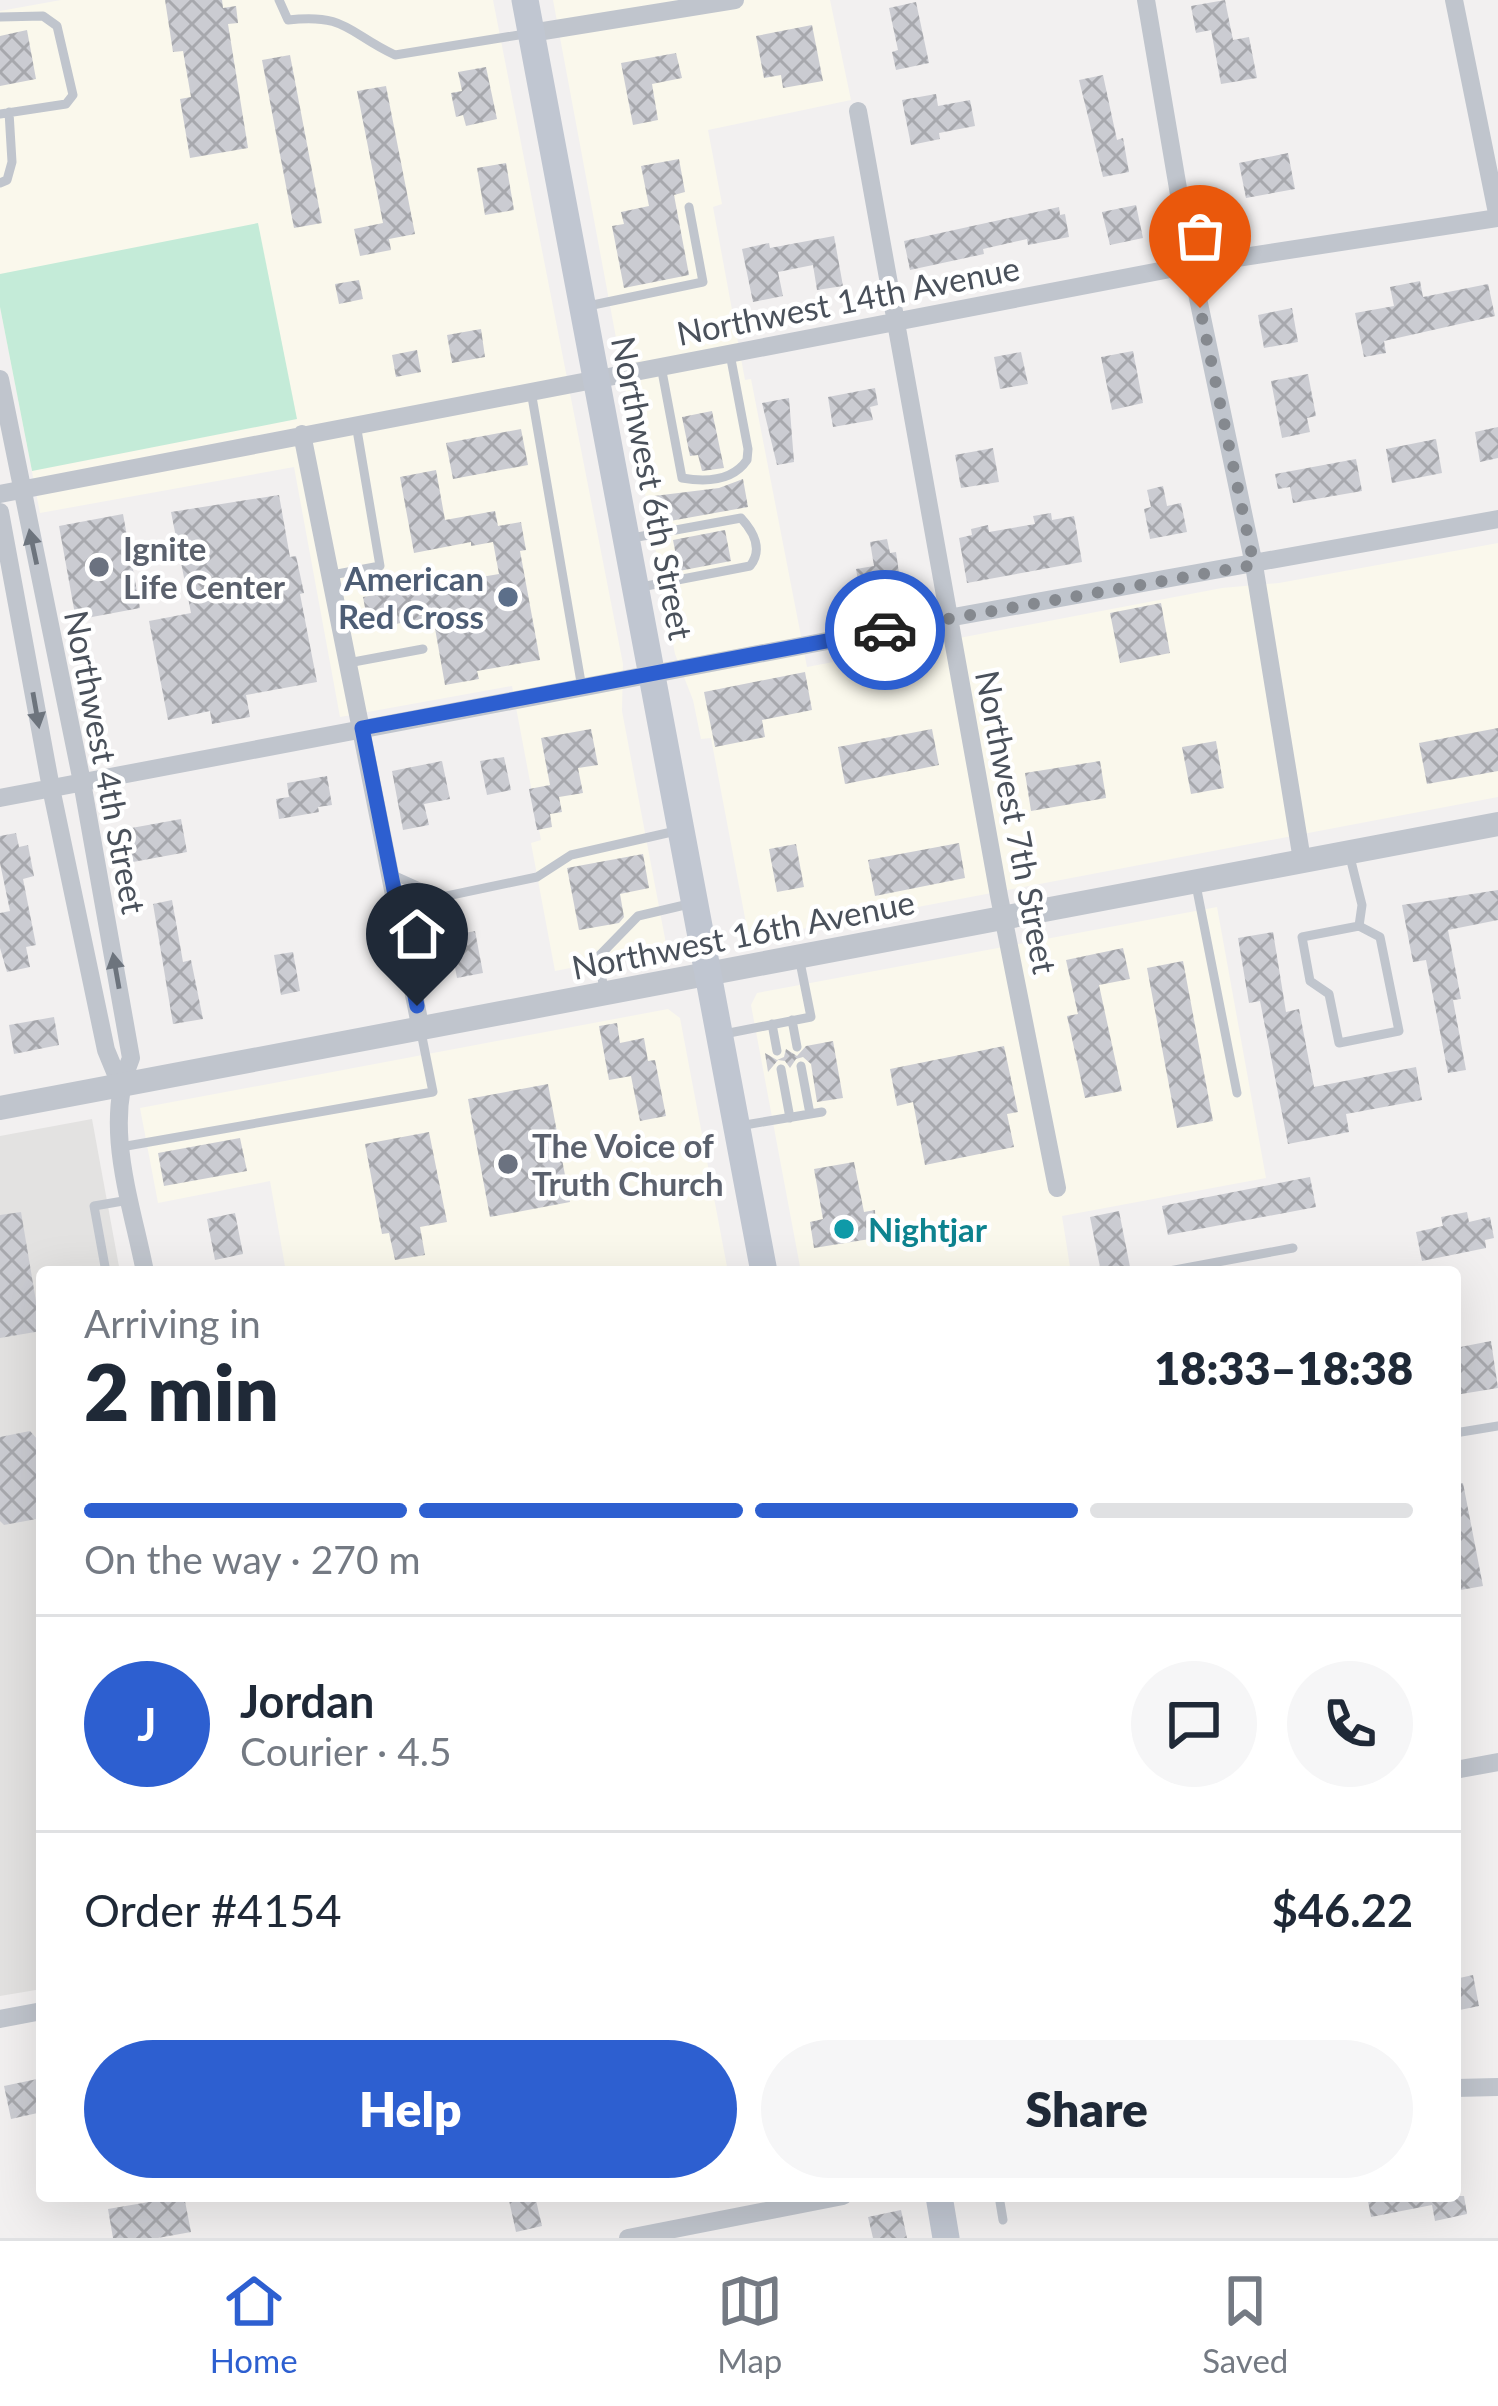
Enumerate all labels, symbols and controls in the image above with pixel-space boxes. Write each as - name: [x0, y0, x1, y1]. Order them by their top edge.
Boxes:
- pin: [1149, 185, 1251, 308]
- icon: bag: [1167, 203, 1233, 269]
- street label: Northwest 14th Avenue: [673, 247, 1023, 353]
- street label: Northwest 6th Street: [604, 333, 702, 643]
- one-way arrow: [23, 528, 42, 566]
- place label: Ignite Life Center: [123, 528, 286, 606]
- marker: Ignite Life Center: [86, 554, 112, 580]
- place label: American Red Cross: [338, 558, 484, 636]
- courier: [825, 570, 945, 690]
- marker: American Red Cross: [495, 584, 521, 610]
- icon: car: [852, 597, 918, 663]
- street label: Northwest 4th Street: [57, 607, 155, 917]
- street label: Northwest 7th Street: [968, 667, 1066, 977]
- one-way arrow: [28, 691, 46, 729]
- street label: Northwest 16th Avenue: [568, 881, 918, 987]
- pin: [366, 883, 468, 1006]
- icon: home: [384, 901, 450, 967]
- one-way arrow: [106, 952, 124, 990]
- place label: The Voice of Truth Church: [532, 1125, 724, 1203]
- marker: The Voice of Truth Church: [495, 1151, 521, 1177]
- place label: Nightjar: [868, 1209, 988, 1249]
- marker: Nightjar: [831, 1216, 857, 1242]
- text: Arriving in: [84, 1300, 261, 1346]
- text: 18:33–18:38: [1154, 1341, 1413, 1395]
- text: 2 min: [84, 1344, 279, 1438]
- text: On the way · 270 m: [84, 1536, 421, 1582]
- button: chat: [1131, 1661, 1257, 1787]
- button: phone: [1287, 1661, 1413, 1787]
- text: Jordan: [240, 1674, 374, 1728]
- text: J: [137, 1697, 157, 1751]
- text: Courier · 4.5: [240, 1728, 452, 1774]
- text: Order #4154: [84, 1883, 342, 1937]
- text: $46.22: [1272, 1883, 1413, 1937]
- button: Help: [84, 2040, 737, 2178]
- button: Share: [761, 2040, 1413, 2178]
- tab: Home: [210, 2268, 298, 2380]
- tab: Map: [717, 2268, 783, 2380]
- tab: Saved: [1202, 2268, 1288, 2380]

